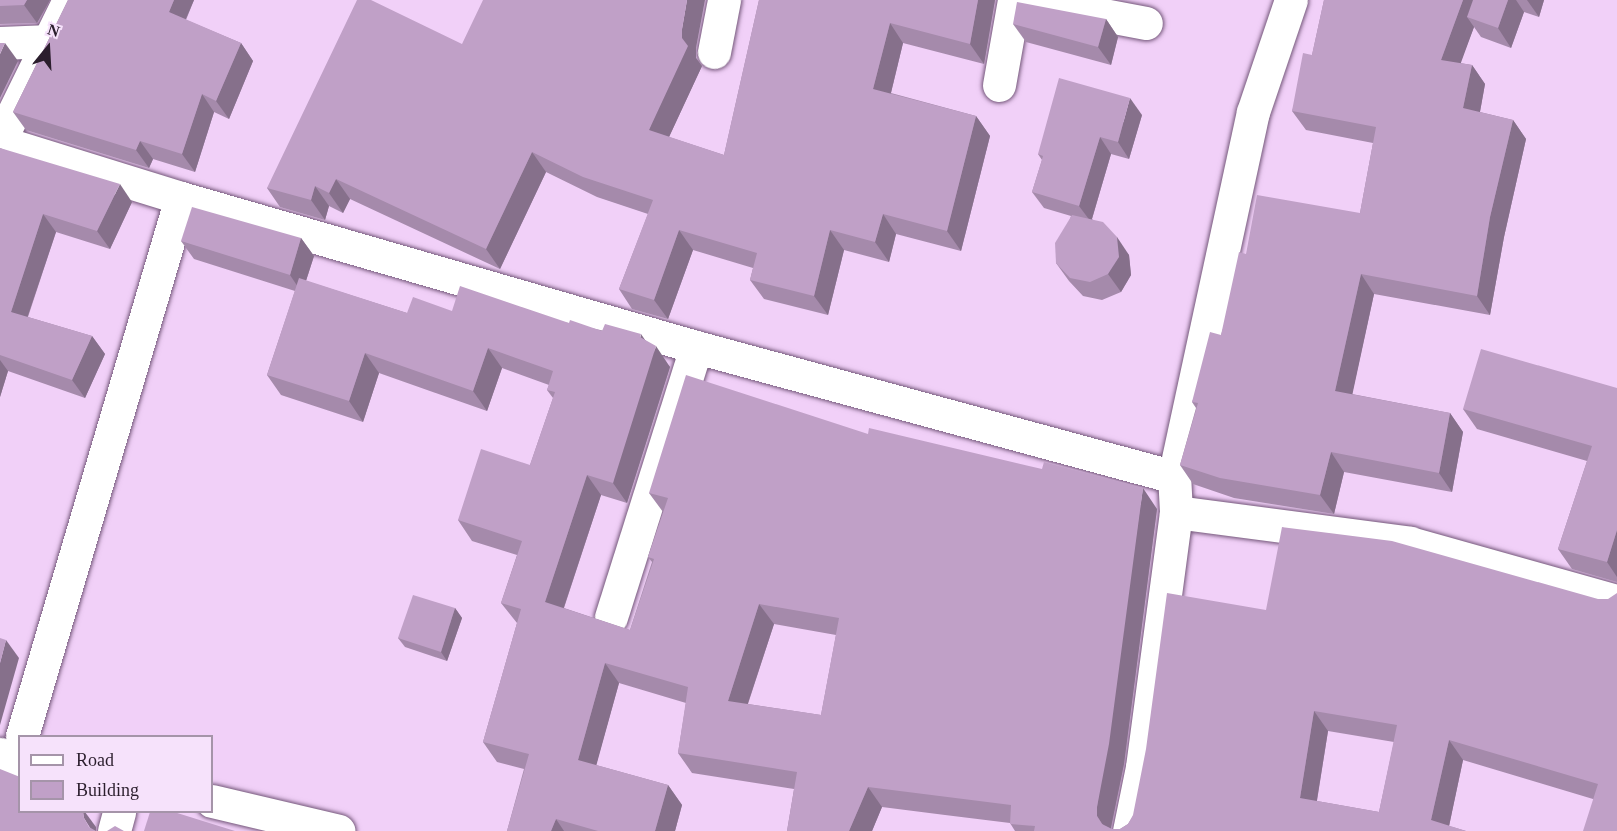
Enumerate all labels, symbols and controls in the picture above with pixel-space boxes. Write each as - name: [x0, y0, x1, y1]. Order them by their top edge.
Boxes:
- north arrow: [18, 18, 78, 78]
- text: N: [46, 21, 62, 40]
- legend: [18, 735, 213, 813]
- text: Road: [76, 750, 114, 770]
- text: Building: [76, 780, 139, 800]

